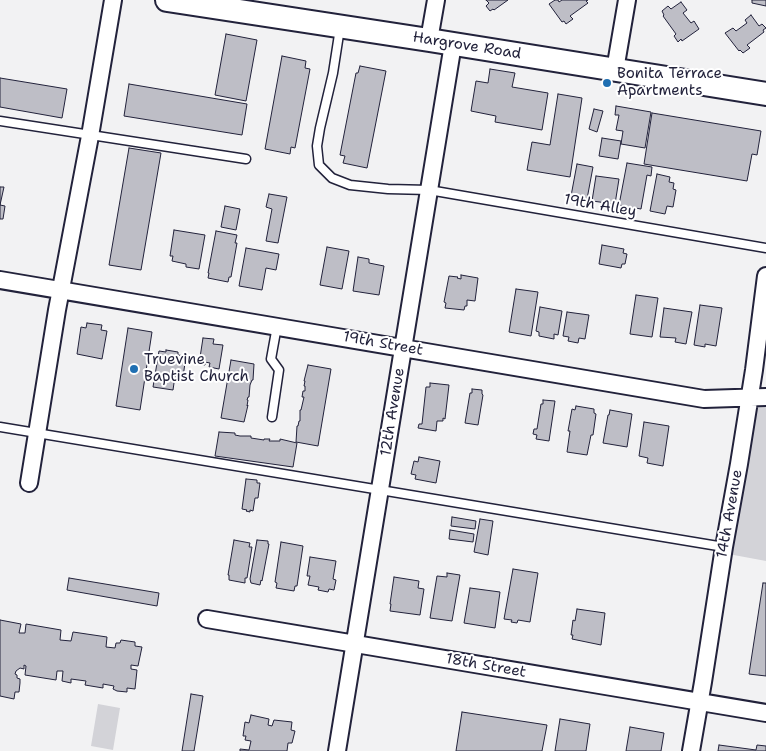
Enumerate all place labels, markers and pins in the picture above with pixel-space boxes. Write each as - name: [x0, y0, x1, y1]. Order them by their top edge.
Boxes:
- place label: Bonita Terrace Apartments: [617, 65, 722, 100]
- marker: Bonita Terrace Apartments: [601, 77, 613, 89]
- place label: Truevine Baptist Church: [144, 351, 249, 386]
- marker: Truevine Baptist Church: [128, 363, 140, 375]

